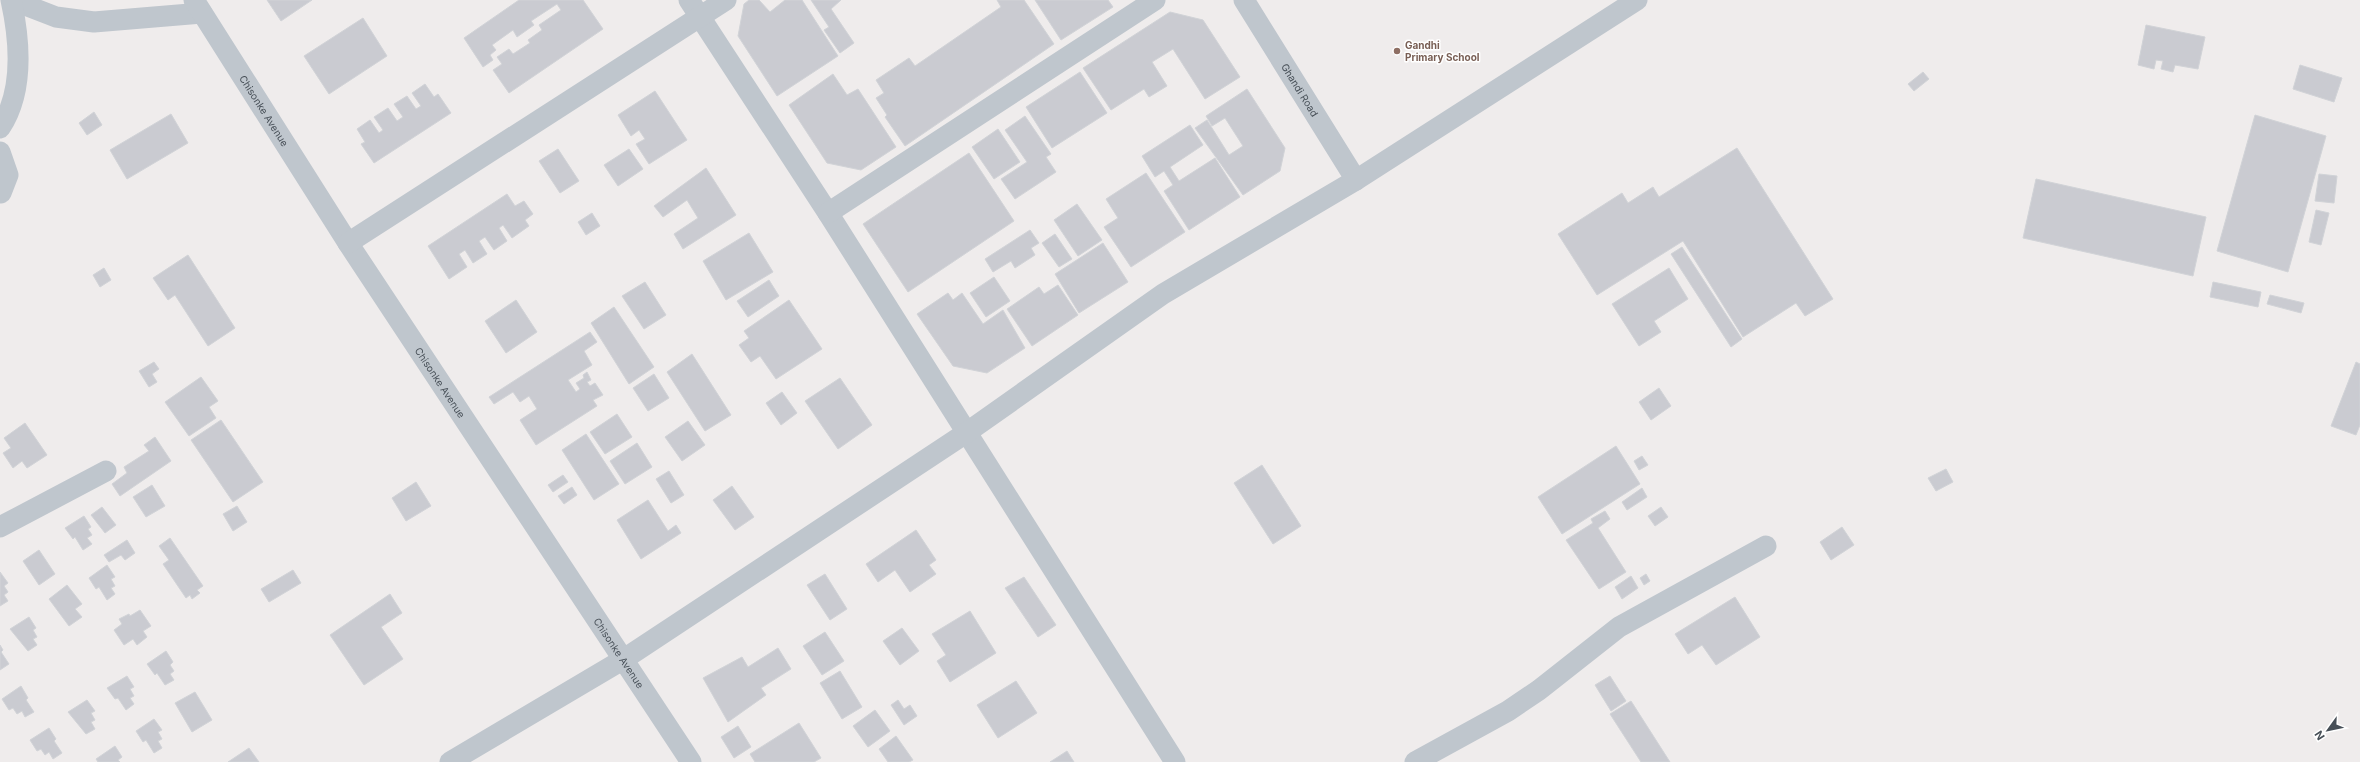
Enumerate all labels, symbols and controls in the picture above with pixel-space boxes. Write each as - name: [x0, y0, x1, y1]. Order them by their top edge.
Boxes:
- place label: Gandhi Primary School: [1405, 39, 1480, 64]
- marker: Gandhi Primary School: [1392, 46, 1402, 56]
- street label: Ghandi Road: [1279, 61, 1321, 119]
- street label: Chisonke Avenue: [237, 73, 291, 149]
- street label: Chisonke Avenue: [413, 345, 468, 420]
- street label: Chisonke Avenue: [591, 615, 647, 691]
- north arrow: [2308, 710, 2348, 750]
- text: N: [2311, 728, 2328, 743]

